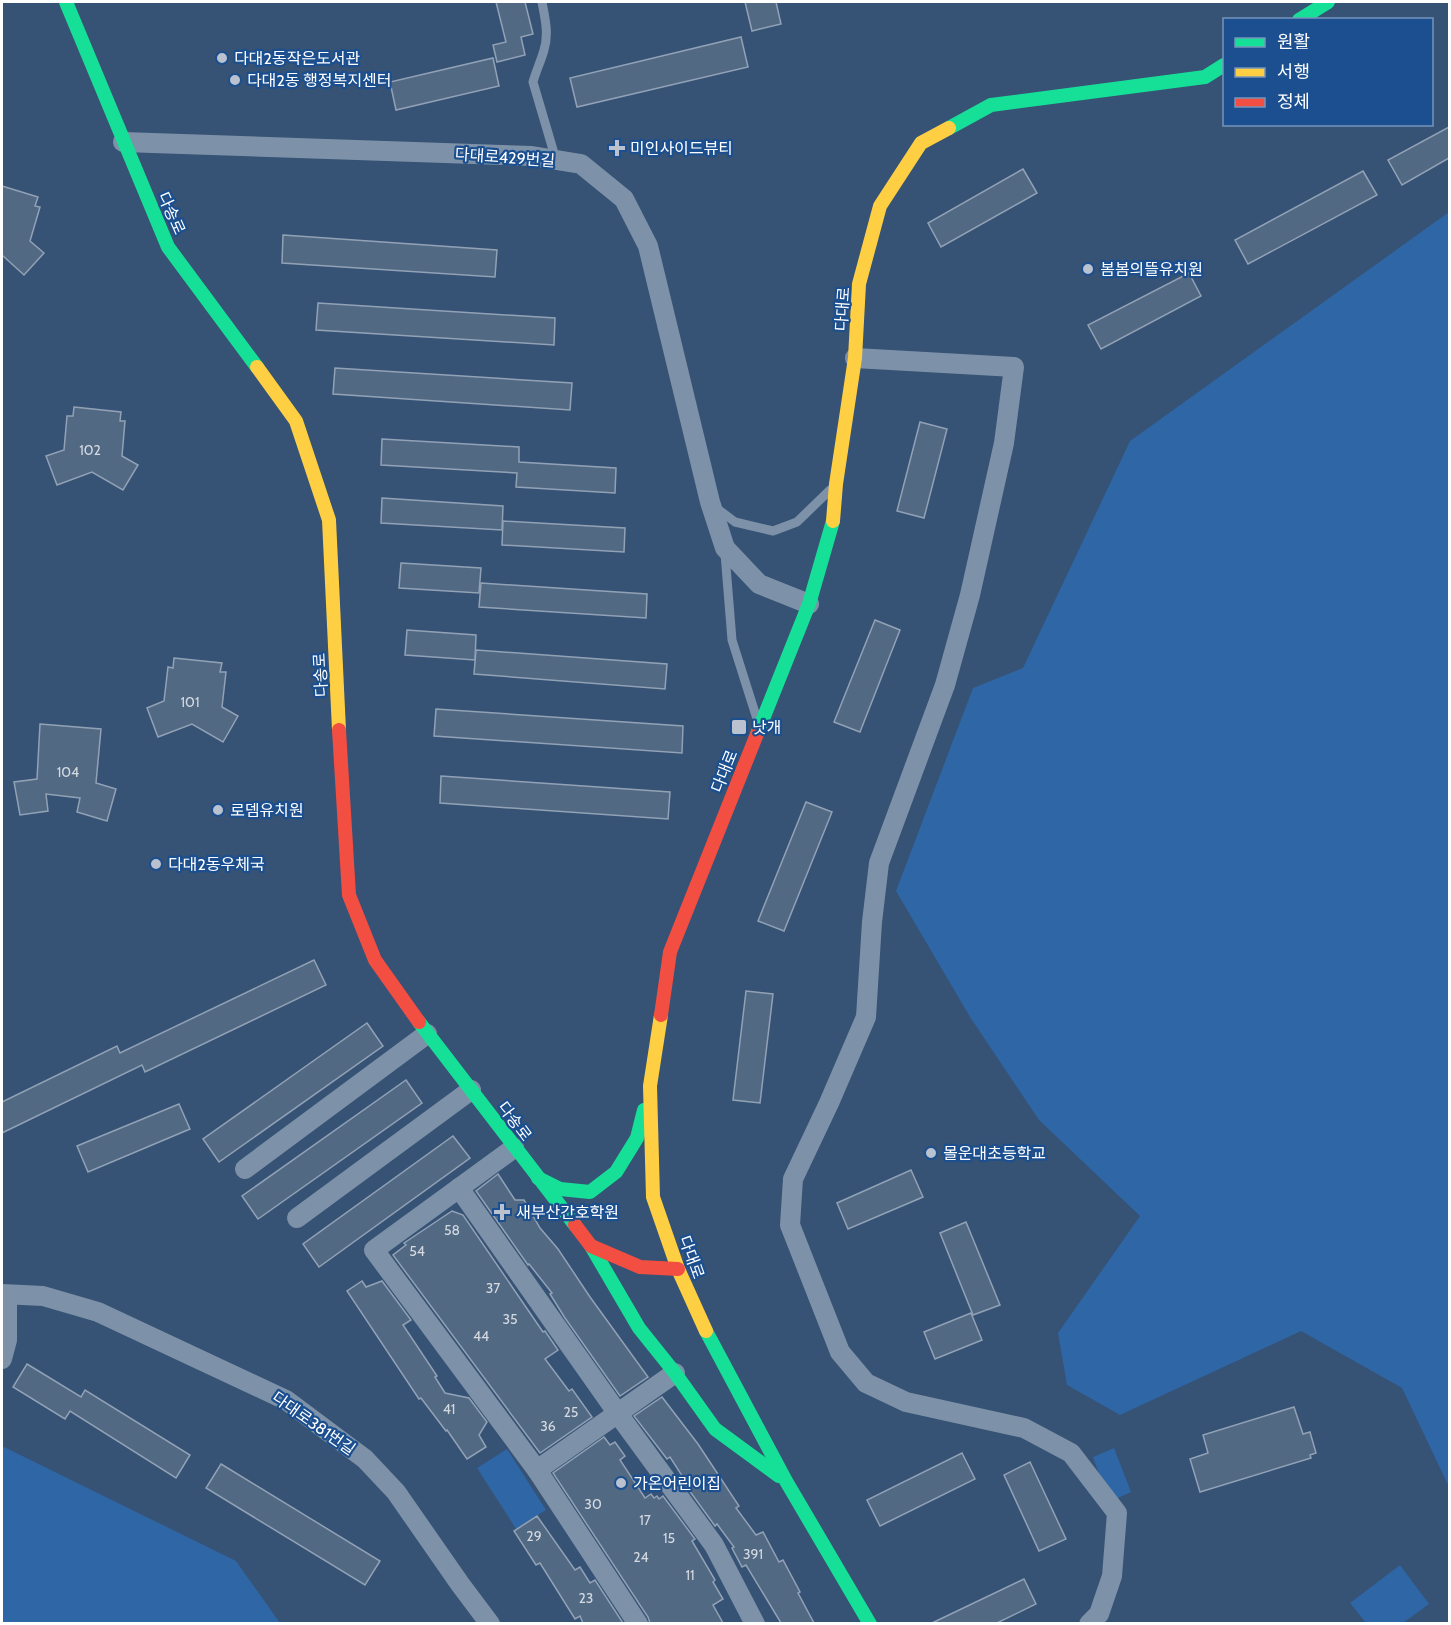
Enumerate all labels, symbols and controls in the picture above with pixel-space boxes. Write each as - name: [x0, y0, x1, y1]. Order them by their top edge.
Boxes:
- legend: [1223, 18, 1433, 126]
- text: 원활: [1277, 31, 1310, 53]
- place label: 다대2동작은도서관: [234, 49, 360, 68]
- marker: 다대2동작은도서관: [215, 51, 229, 65]
- text: 서행: [1277, 61, 1310, 83]
- place label: 다대2동 행정복지센터: [247, 71, 391, 90]
- marker: 다대2동 행정복지센터: [228, 73, 242, 87]
- text: 정체: [1277, 91, 1310, 113]
- marker: 미인사이드뷰티: [608, 139, 626, 157]
- place label: 미인사이드뷰티: [630, 139, 733, 158]
- street label: 다대로429번길: [454, 145, 556, 170]
- street label: 다송로: [154, 189, 189, 237]
- place label: 봄봄의뜰유치원: [1100, 260, 1203, 279]
- marker: 봄봄의뜰유치원: [1081, 262, 1095, 276]
- street label: 다대로: [831, 286, 854, 332]
- house number: 102: [79, 441, 101, 459]
- street label: 다송로: [310, 652, 331, 698]
- house number: 101: [181, 693, 199, 711]
- marker: 낫개: [730, 718, 748, 736]
- place label: 낫개: [752, 718, 781, 737]
- street label: 다대로: [707, 747, 742, 795]
- house number: 104: [57, 763, 79, 781]
- place label: 로뎀유치원: [230, 801, 304, 820]
- marker: 로뎀유치원: [211, 803, 225, 817]
- place label: 다대2동우체국: [168, 855, 265, 874]
- marker: 다대2동우체국: [149, 857, 163, 871]
- street label: 다송로: [494, 1098, 536, 1145]
- place label: 몰운대초등학교: [943, 1144, 1046, 1163]
- marker: 몰운대초등학교: [924, 1146, 938, 1160]
- marker: 새부산간호학원: [493, 1203, 511, 1221]
- place label: 새부산간호학원: [516, 1203, 619, 1222]
- house number: 58: [444, 1221, 460, 1239]
- street label: 다대로: [675, 1233, 708, 1281]
- house number: 54: [409, 1242, 425, 1260]
- house number: 37: [486, 1279, 500, 1297]
- house number: 35: [502, 1310, 518, 1328]
- house number: 44: [473, 1327, 489, 1345]
- street label: 다대로381번길: [268, 1388, 359, 1459]
- house number: 41: [443, 1400, 455, 1418]
- house number: 25: [564, 1403, 578, 1421]
- house number: 36: [540, 1417, 556, 1435]
- place label: 가온어린이집: [633, 1474, 721, 1493]
- marker: 가온어린이집: [614, 1476, 628, 1490]
- house number: 30: [584, 1495, 602, 1513]
- house number: 17: [639, 1511, 651, 1529]
- house number: 29: [526, 1527, 542, 1545]
- house number: 15: [663, 1529, 675, 1547]
- house number: 391: [743, 1545, 763, 1563]
- house number: 24: [633, 1548, 649, 1566]
- house number: 11: [685, 1566, 695, 1584]
- house number: 23: [579, 1589, 593, 1607]

